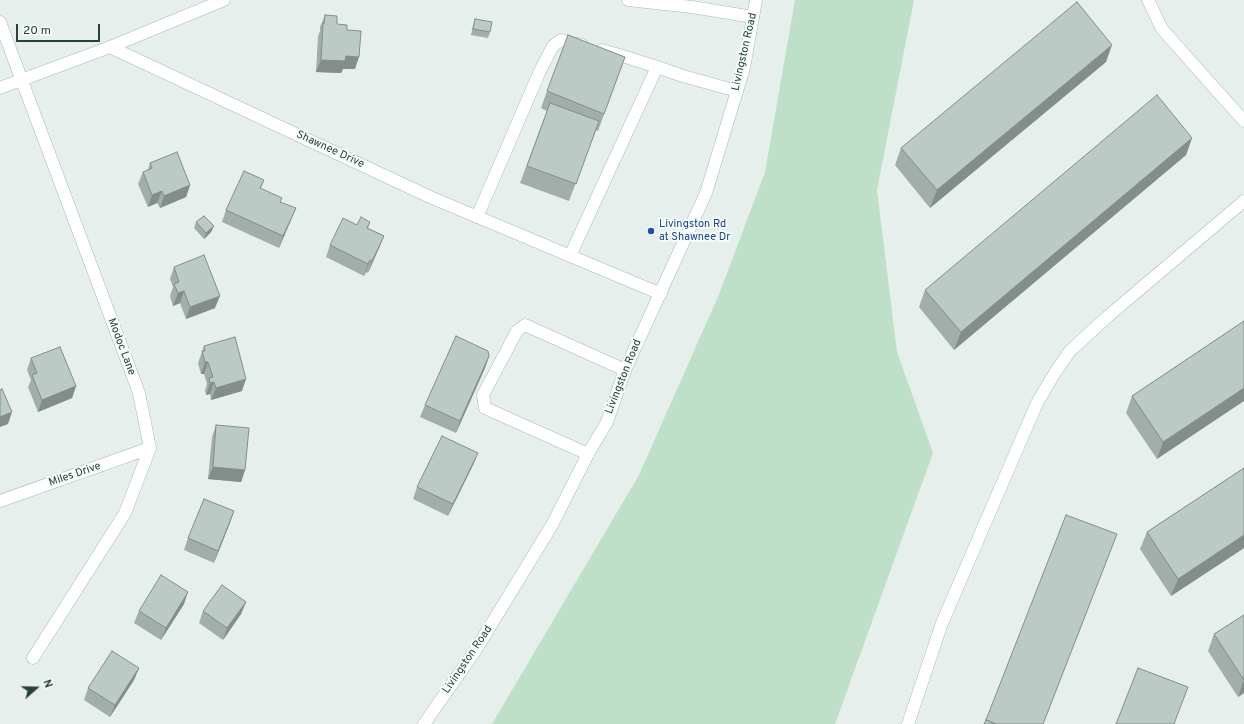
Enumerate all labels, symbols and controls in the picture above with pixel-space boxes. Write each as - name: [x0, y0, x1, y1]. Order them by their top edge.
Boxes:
- street label: Livingston Road: [730, 12, 760, 92]
- scale bar: [18, 16, 102, 42]
- text: 20 m: [23, 23, 51, 39]
- street label: Shawnee Drive: [294, 129, 366, 171]
- place label: Livingston Rd at Shawnee Dr: [659, 218, 731, 244]
- marker: Livingston Rd at Shawnee Dr: [646, 226, 656, 236]
- street label: Modoc Lane: [104, 317, 138, 377]
- street label: Livingston Road: [603, 338, 645, 416]
- street label: Miles Drive: [47, 460, 103, 490]
- street label: Livingston Road: [440, 623, 496, 697]
- north arrow: [16, 668, 56, 708]
- text: N: [39, 678, 55, 690]

